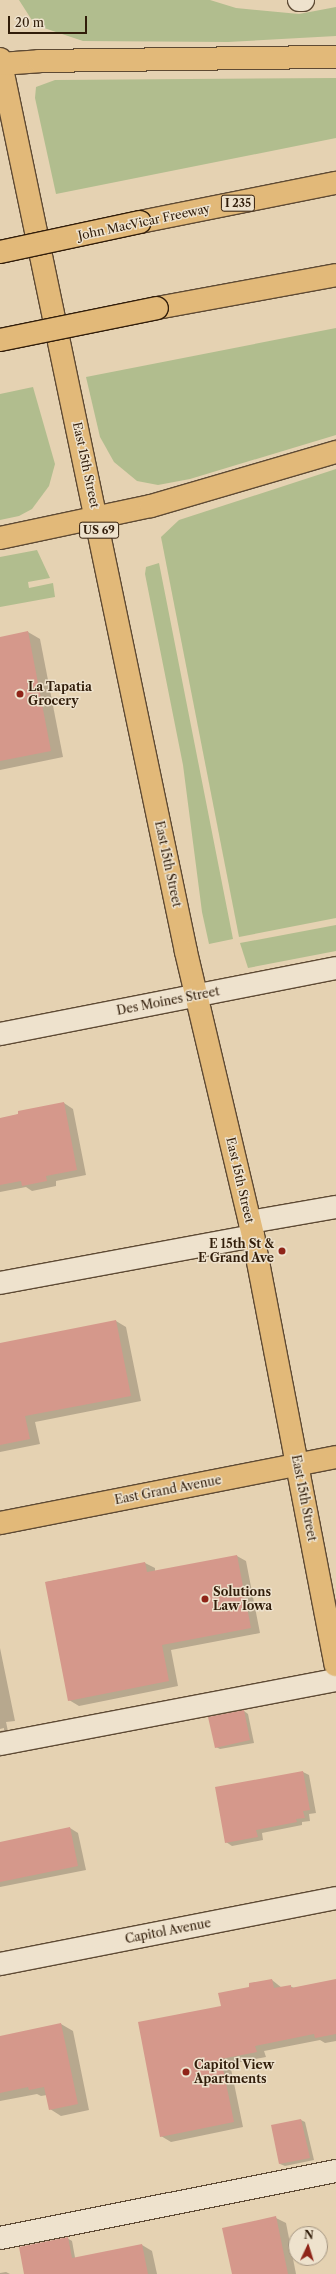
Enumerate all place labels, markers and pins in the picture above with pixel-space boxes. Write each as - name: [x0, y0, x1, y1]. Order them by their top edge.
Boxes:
- place label: La Tapatia Grocery: [28, 680, 93, 708]
- marker: La Tapatia Grocery: [15, 689, 25, 699]
- place label: E 15th St & E Grand Ave: [198, 1237, 274, 1265]
- marker: E 15th St & E Grand Ave: [277, 1246, 287, 1256]
- place label: Solutions Law Iowa: [213, 1585, 273, 1613]
- marker: Solutions Law Iowa: [200, 1594, 210, 1604]
- place label: Capitol View Apartments: [194, 2058, 274, 2086]
- marker: Capitol View Apartments: [181, 2067, 191, 2077]

